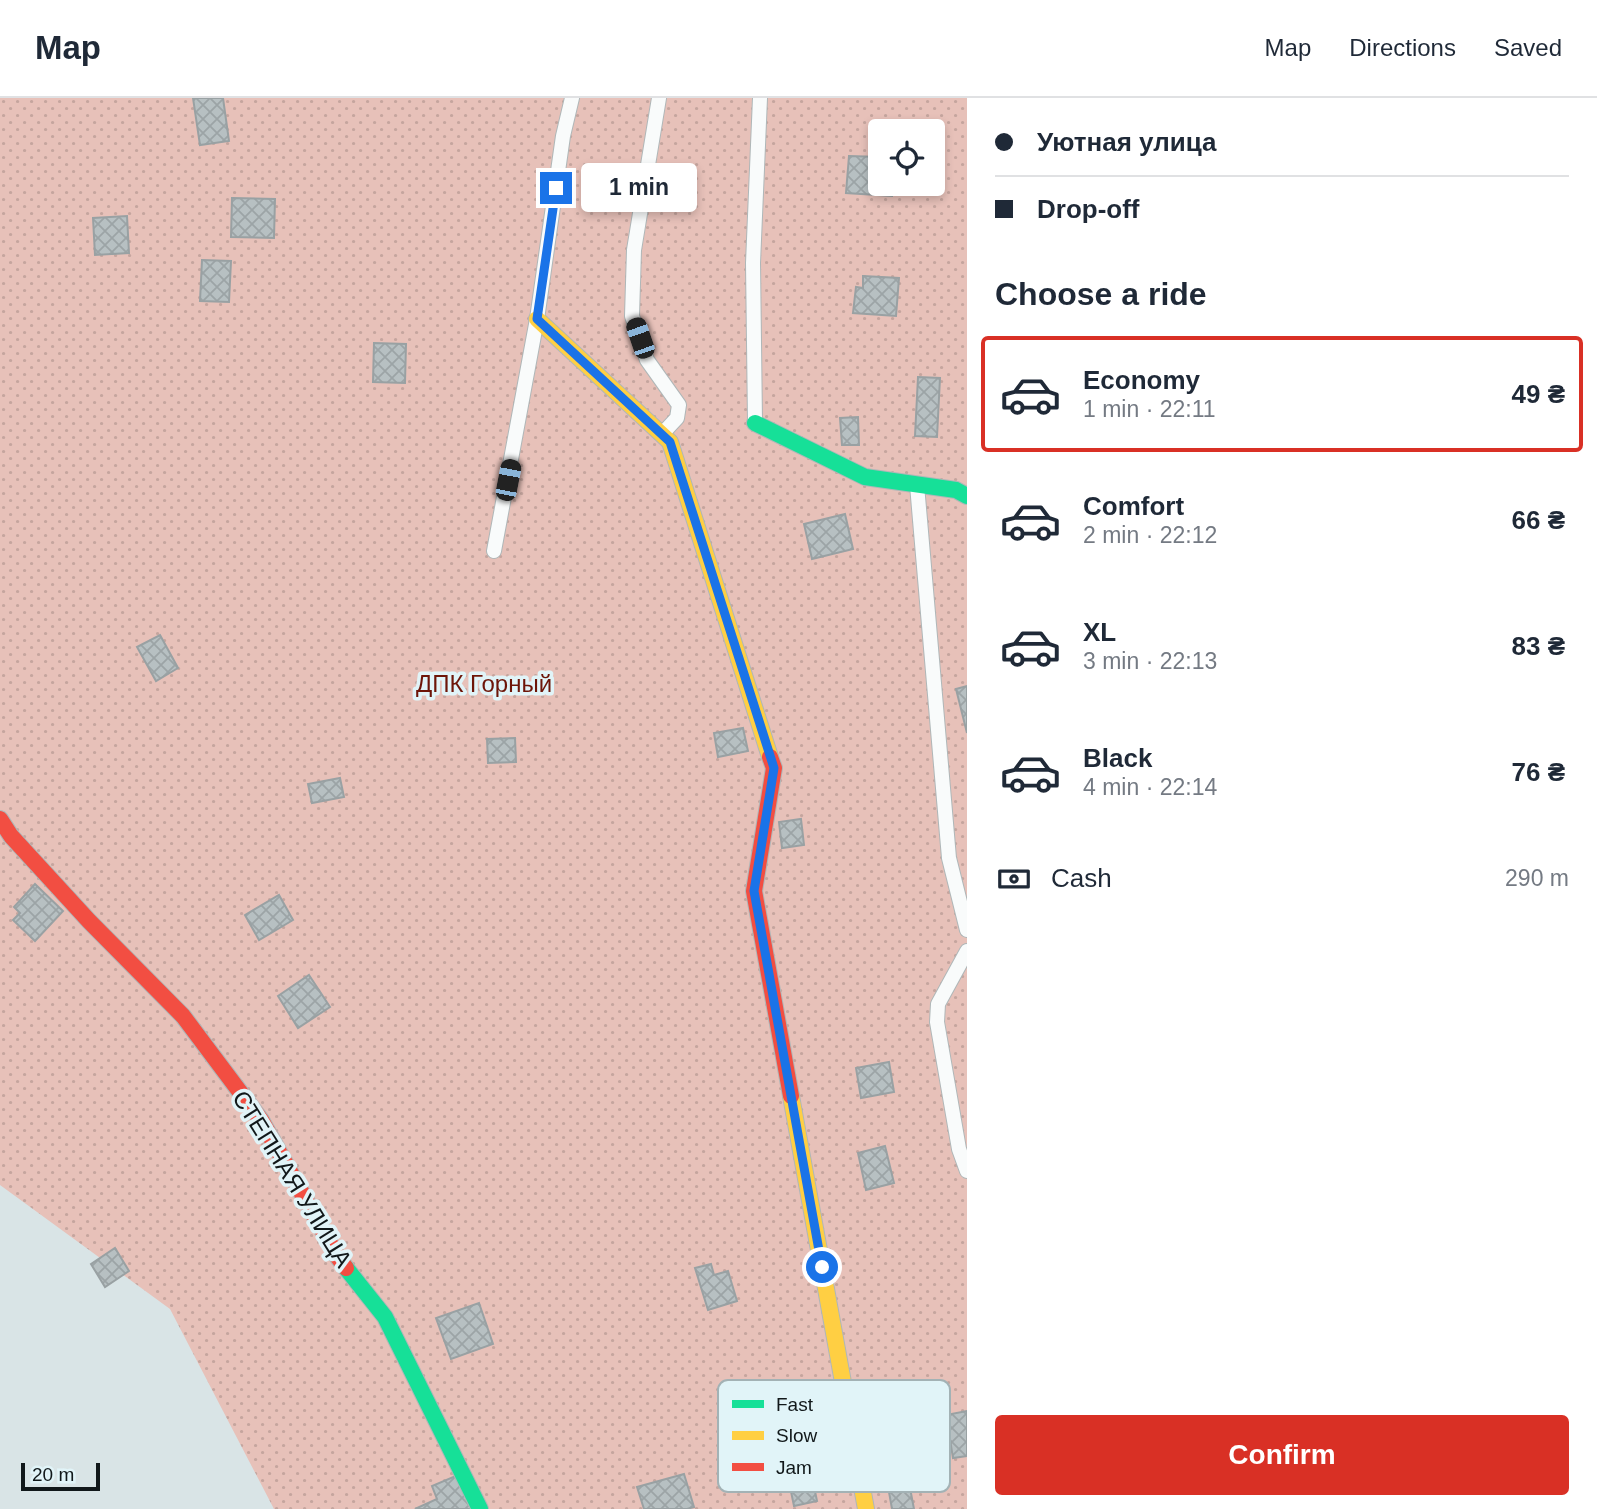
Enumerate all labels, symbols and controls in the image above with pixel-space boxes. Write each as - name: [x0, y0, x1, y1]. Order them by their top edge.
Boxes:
- text: Map: [35, 29, 101, 66]
- text: Map: [1265, 34, 1311, 61]
- text: Directions: [1349, 34, 1456, 61]
- text: Saved: [1494, 34, 1562, 61]
- map controls: [868, 119, 945, 196]
- button: locate: [868, 119, 945, 196]
- text: Уютная улица: [1037, 127, 1216, 157]
- callout: 1 min: [580, 164, 696, 212]
- route end: [540, 172, 572, 204]
- text: 1 min: [609, 174, 669, 200]
- text: Drop-off: [1037, 194, 1140, 224]
- text: Choose a ride: [995, 276, 1207, 312]
- car: [624, 315, 657, 361]
- icon: car: [999, 363, 1062, 426]
- text: Economy: [1083, 365, 1200, 395]
- text: 49 ₴: [1512, 379, 1565, 409]
- text: 1 min · 22:11: [1083, 396, 1216, 422]
- car: [494, 457, 523, 503]
- icon: car: [999, 489, 1062, 552]
- text: Comfort: [1083, 491, 1184, 521]
- text: 66 ₴: [1512, 505, 1565, 535]
- text: 2 min · 22:12: [1083, 522, 1217, 548]
- icon: car: [999, 615, 1062, 678]
- text: XL: [1083, 617, 1116, 647]
- text: 83 ₴: [1512, 631, 1565, 661]
- text: 3 min · 22:13: [1083, 648, 1217, 674]
- park label: ДПК Горный: [416, 670, 552, 697]
- icon: car: [999, 741, 1062, 804]
- text: Black: [1083, 743, 1152, 773]
- text: 76 ₴: [1512, 757, 1565, 787]
- text: 4 min · 22:14: [1083, 774, 1217, 800]
- icon: cash: [995, 860, 1033, 898]
- text: Cash: [1051, 863, 1112, 893]
- text: 290 m: [1505, 865, 1569, 891]
- street label: СТЕПНАЯ УЛИЦА: [227, 1085, 358, 1272]
- route start: [806, 1251, 838, 1283]
- legend: [718, 1380, 950, 1492]
- text: Fast: [776, 1394, 814, 1415]
- button: Confirm: [995, 1415, 1569, 1495]
- text: Slow: [776, 1425, 817, 1446]
- text: Jam: [776, 1457, 812, 1478]
- scale bar: [21, 1460, 100, 1492]
- text: 20 m: [32, 1464, 74, 1485]

